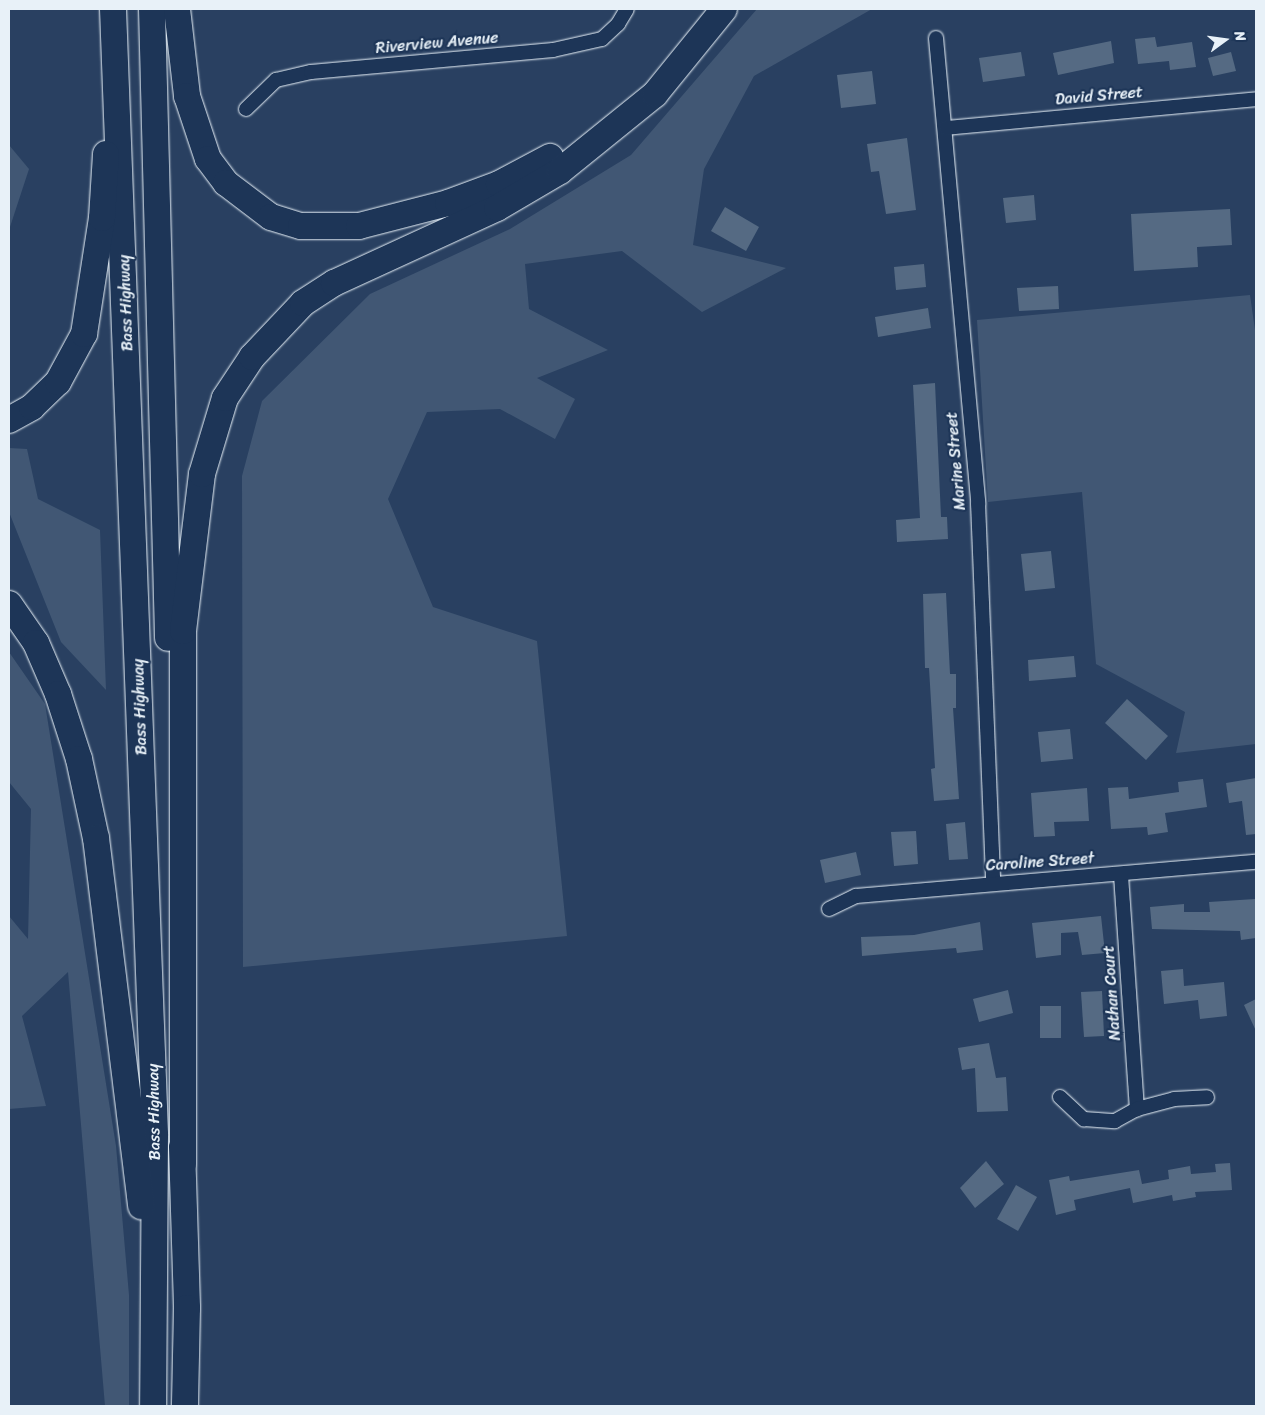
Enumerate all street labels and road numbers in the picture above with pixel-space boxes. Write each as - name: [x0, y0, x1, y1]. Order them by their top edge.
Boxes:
- street label: Riverview Avenue: [375, 28, 499, 58]
- street label: David Street: [1054, 83, 1144, 109]
- street label: Bass Highway: [115, 254, 137, 352]
- street label: Marine Street: [942, 411, 970, 511]
- street label: Bass Highway: [129, 658, 151, 756]
- street label: Caroline Street: [985, 849, 1095, 875]
- street label: Nathan Court: [1099, 945, 1125, 1041]
- street label: Bass Highway: [144, 1064, 164, 1160]

